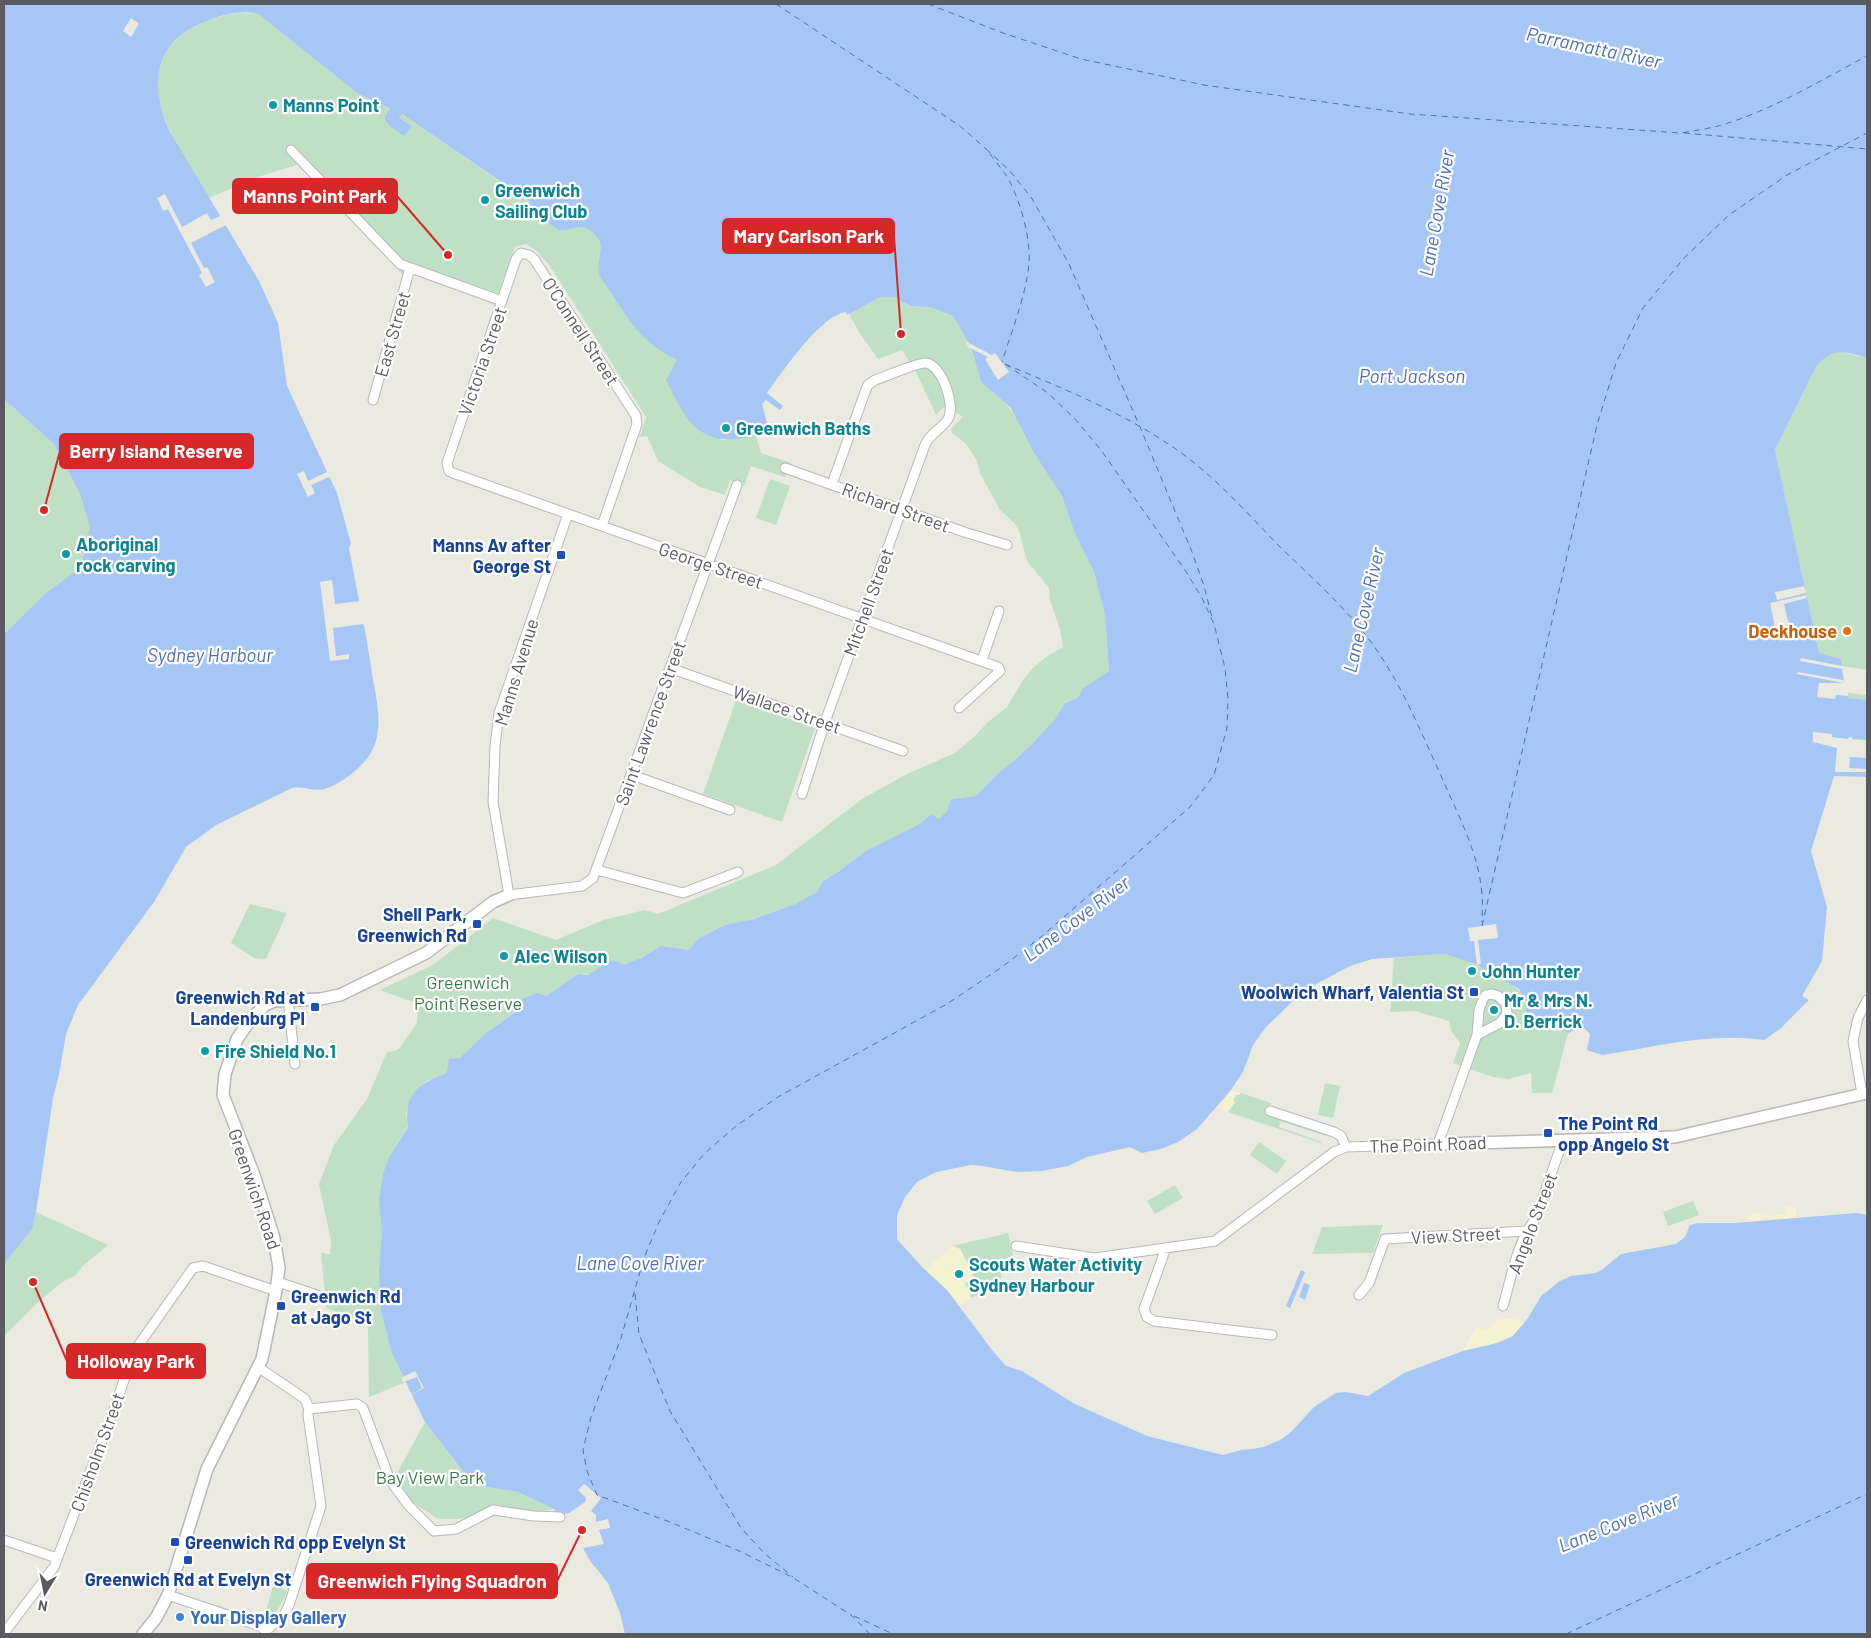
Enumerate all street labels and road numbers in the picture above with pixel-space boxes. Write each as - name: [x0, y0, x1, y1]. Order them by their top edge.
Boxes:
- street label: O'Connell Street: [538, 273, 624, 389]
- street label: East Street: [369, 289, 415, 379]
- street label: Victoria Street: [453, 304, 511, 418]
- street label: Richard Street: [839, 477, 953, 537]
- street label: George Street: [656, 537, 766, 593]
- street label: Mitchell Street: [838, 545, 898, 659]
- street label: Manns Avenue: [489, 616, 543, 728]
- street label: Saint Lawrence Street: [610, 638, 690, 808]
- street label: Wallace Street: [730, 680, 844, 738]
- street label: Greenwich Road: [224, 1126, 286, 1252]
- street label: The Point Road: [1369, 1131, 1487, 1157]
- street label: Angelo Street: [1503, 1169, 1561, 1277]
- street label: View Street: [1410, 1222, 1502, 1248]
- street label: Chisholm Street: [65, 1389, 129, 1515]

